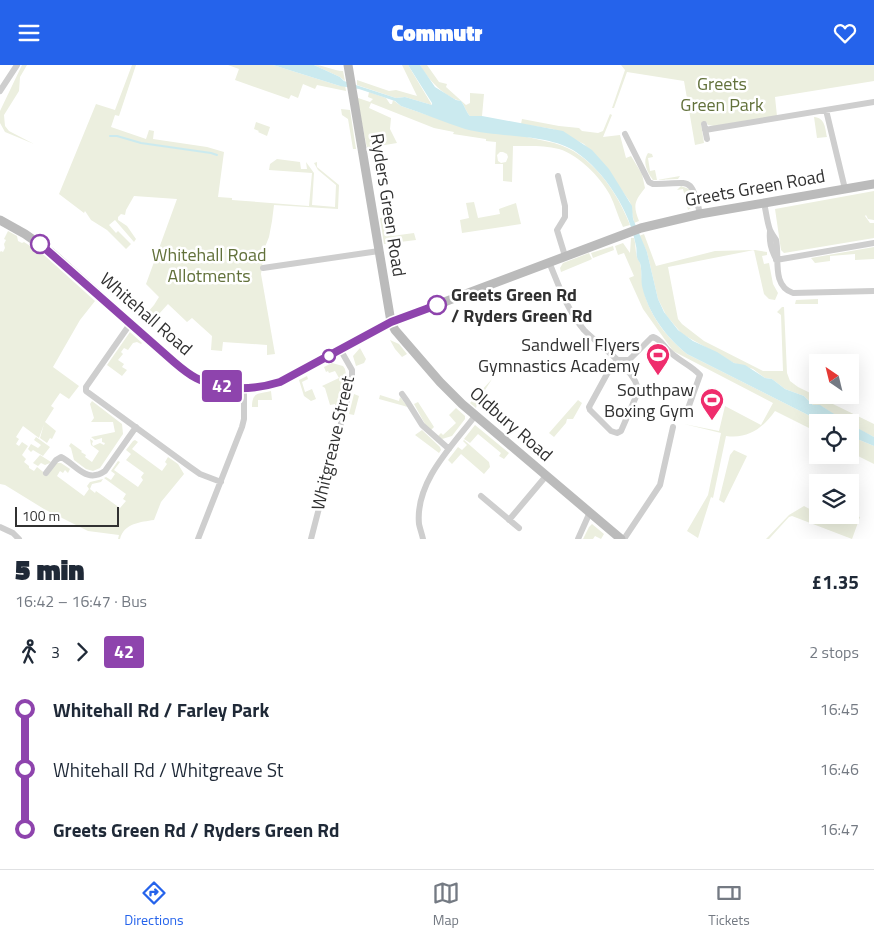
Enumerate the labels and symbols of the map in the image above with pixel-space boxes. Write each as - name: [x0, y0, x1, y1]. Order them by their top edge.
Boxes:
- park label: Greets Green Park: [680, 70, 764, 118]
- street label: Ryders Green Road: [364, 131, 413, 278]
- street label: Greets Green Road: [683, 162, 827, 213]
- unlabelled marker: [30, 234, 50, 254]
- park label: Whitehall Road Allotments: [152, 241, 266, 289]
- street label: Whitehall Road: [94, 266, 199, 362]
- place label: Greets Green Rd / Ryders Green Rd: [451, 281, 592, 329]
- marker: Greets Green Rd / Ryders Green Rd: [427, 295, 447, 315]
- place label: Sandwell Flyers Gymnastics Academy: [478, 331, 640, 379]
- sports icon: Sandwell Flyers Gymnastics Academy: [645, 342, 671, 376]
- unlabelled marker: [322, 349, 336, 363]
- north arrow: [809, 354, 859, 404]
- line badge: 42: [200, 370, 244, 402]
- street label: Whitgreave Street: [304, 372, 361, 513]
- place label: Southpaw Boxing Gym: [604, 376, 694, 424]
- street label: Oldbury Road: [464, 380, 559, 467]
- sports icon: Southpaw Boxing Gym: [699, 387, 725, 421]
- scale bar: [15, 504, 119, 527]

